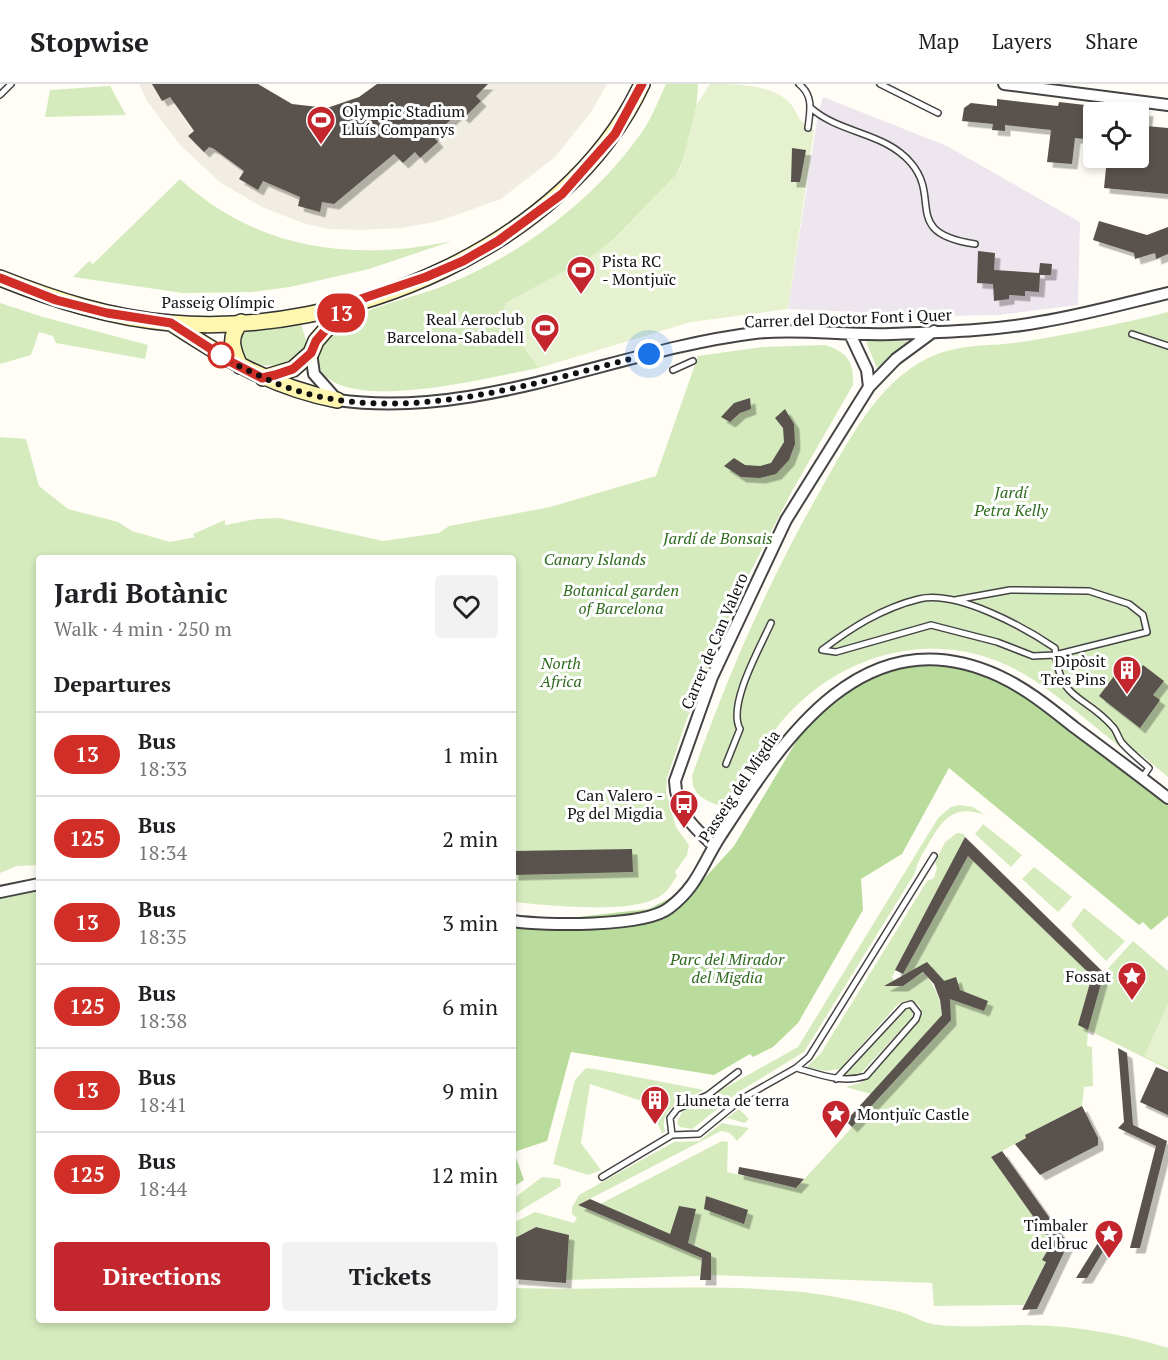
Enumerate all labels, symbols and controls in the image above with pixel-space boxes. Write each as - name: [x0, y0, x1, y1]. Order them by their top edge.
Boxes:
- text: Stopwise: [30, 23, 149, 60]
- text: Map: [918, 27, 959, 55]
- text: Layers: [992, 27, 1052, 55]
- text: Share: [1085, 27, 1138, 55]
- place label: Olympic Stadium Lluís Companys: [342, 100, 465, 140]
- map controls: [1083, 102, 1149, 168]
- button: locate: [1083, 102, 1149, 168]
- sports icon: Olympic Stadium Lluís Companys: [305, 104, 337, 146]
- place label: Pista RC - Montjuïc: [602, 250, 676, 290]
- sports icon: Pista RC - Montjuïc: [565, 254, 597, 296]
- street label: Passeig Olímpic: [161, 291, 275, 313]
- line badge: 13: [314, 294, 368, 332]
- text: 13: [329, 299, 353, 327]
- street label: Carrer del Doctor Font i Quer: [744, 303, 953, 333]
- place label: Real Aeroclub Barcelona-Sabadell: [387, 308, 524, 348]
- sports icon: Real Aeroclub Barcelona-Sabadell: [529, 312, 561, 354]
- your location: [634, 339, 664, 369]
- unlabelled marker: [208, 342, 234, 368]
- park label: Jardí Petra Kelly: [973, 481, 1049, 521]
- park label: Jardí de Bonsais: [662, 527, 773, 549]
- park label: Canary Islands: [544, 548, 647, 570]
- street label: Carrer de Can Valero: [675, 569, 753, 713]
- text: Jardi Botànic: [54, 574, 228, 611]
- button: heart: [435, 575, 498, 638]
- park label: Botanical garden of Barcelona: [562, 579, 679, 619]
- text: Walk · 4 min · 250 m: [54, 615, 232, 642]
- place label: Dipòsit Tres Pins: [1041, 650, 1106, 690]
- park label: North Africa: [539, 652, 582, 692]
- building icon: Dipòsit Tres Pins: [1111, 654, 1143, 696]
- text: Departures: [54, 669, 171, 698]
- street label: Passeig del Migdia: [693, 725, 785, 847]
- text: Bus: [138, 726, 176, 755]
- text: 13: [75, 740, 99, 768]
- text: 1 min: [442, 740, 498, 769]
- text: 18:33: [138, 755, 187, 782]
- place label: Can Valero - Pg del Migdia: [567, 784, 663, 824]
- bus stop icon: Can Valero - Pg del Migdia: [668, 788, 700, 830]
- text: Bus: [138, 810, 176, 839]
- text: 125: [69, 824, 105, 852]
- text: 2 min: [442, 824, 498, 853]
- text: 18:34: [138, 839, 187, 866]
- text: Bus: [138, 894, 176, 923]
- text: 13: [75, 908, 99, 936]
- text: 3 min: [442, 908, 498, 937]
- text: 18:35: [138, 923, 187, 950]
- park label: Parc del Mirador del Migdia: [669, 948, 785, 988]
- place icon: Fossat: [1116, 960, 1148, 1002]
- place label: Fossat: [1066, 965, 1111, 987]
- text: Bus: [138, 978, 176, 1007]
- text: 125: [69, 992, 105, 1020]
- text: 6 min: [442, 992, 498, 1021]
- text: 18:38: [138, 1007, 187, 1034]
- text: Bus: [138, 1062, 176, 1091]
- text: 13: [75, 1076, 99, 1104]
- text: 9 min: [442, 1076, 498, 1105]
- building icon: Lluneta de terra: [639, 1084, 671, 1126]
- place label: Lluneta de terra: [676, 1089, 789, 1111]
- text: 18:41: [138, 1091, 187, 1118]
- place icon: Montjuïc Castle: [820, 1098, 852, 1140]
- place label: Montjuïc Castle: [857, 1103, 969, 1125]
- text: Bus: [138, 1146, 176, 1175]
- text: 125: [69, 1160, 105, 1188]
- text: 12 min: [431, 1160, 498, 1189]
- text: 18:44: [138, 1175, 187, 1202]
- place label: Timbaler del bruc: [1024, 1214, 1089, 1254]
- place icon: Timbaler del bruc: [1093, 1218, 1125, 1260]
- button: Directions: [54, 1242, 270, 1311]
- button: Tickets: [282, 1242, 498, 1311]

